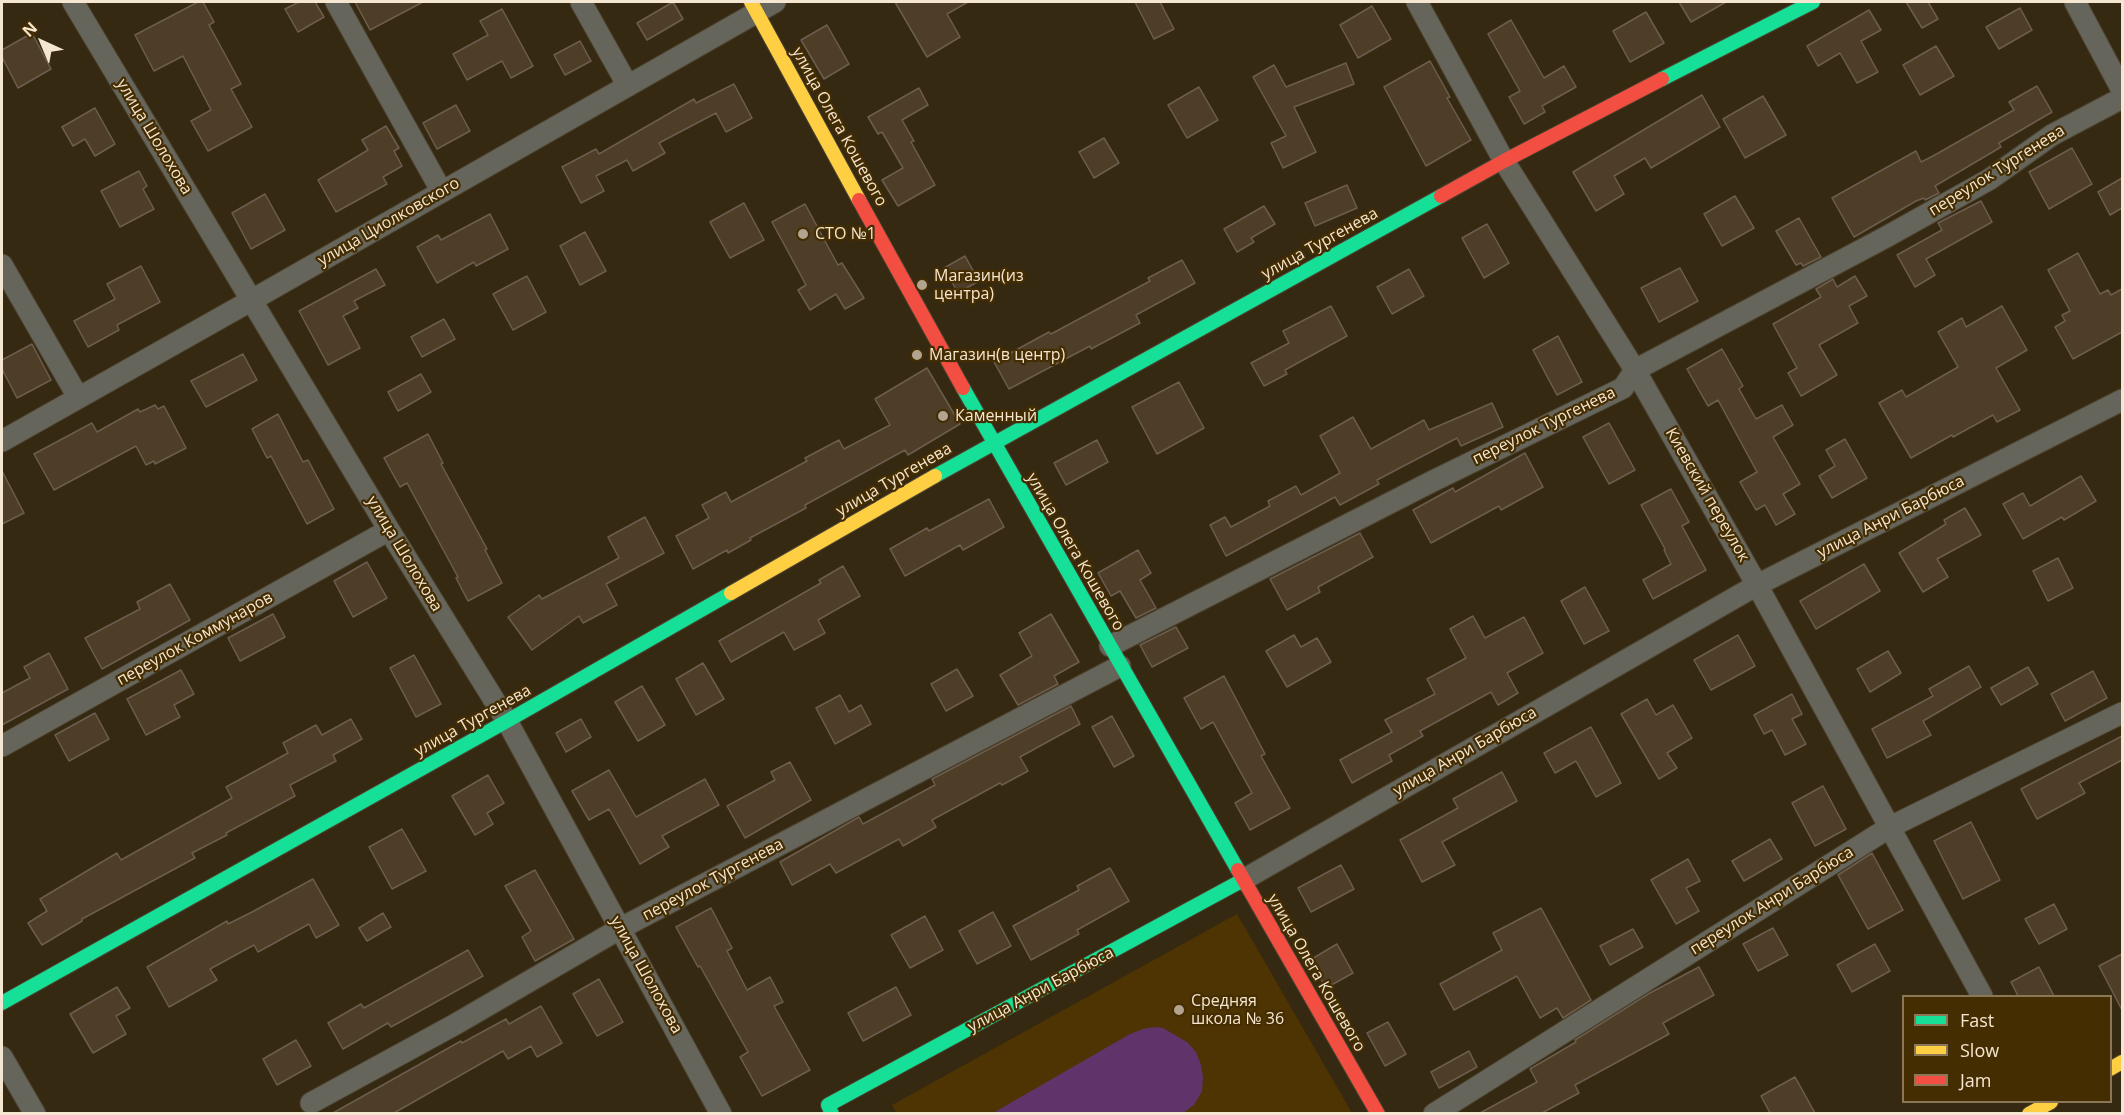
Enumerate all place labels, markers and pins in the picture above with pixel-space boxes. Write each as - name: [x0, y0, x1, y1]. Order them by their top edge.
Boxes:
- place label: СТО №1: [815, 224, 876, 244]
- marker: СТО №1: [796, 227, 810, 241]
- place label: Магазин(из центра): [934, 266, 1024, 304]
- marker: Магазин(из центра): [915, 278, 929, 292]
- place label: Магазин(в центр): [929, 345, 1065, 365]
- marker: Магазин(в центр): [910, 348, 924, 362]
- place label: Каменный: [955, 406, 1037, 426]
- marker: Каменный: [936, 409, 950, 423]
- place label: Средняя школа № 36: [1191, 991, 1284, 1029]
- marker: Средняя школа № 36: [1172, 1003, 1186, 1017]

